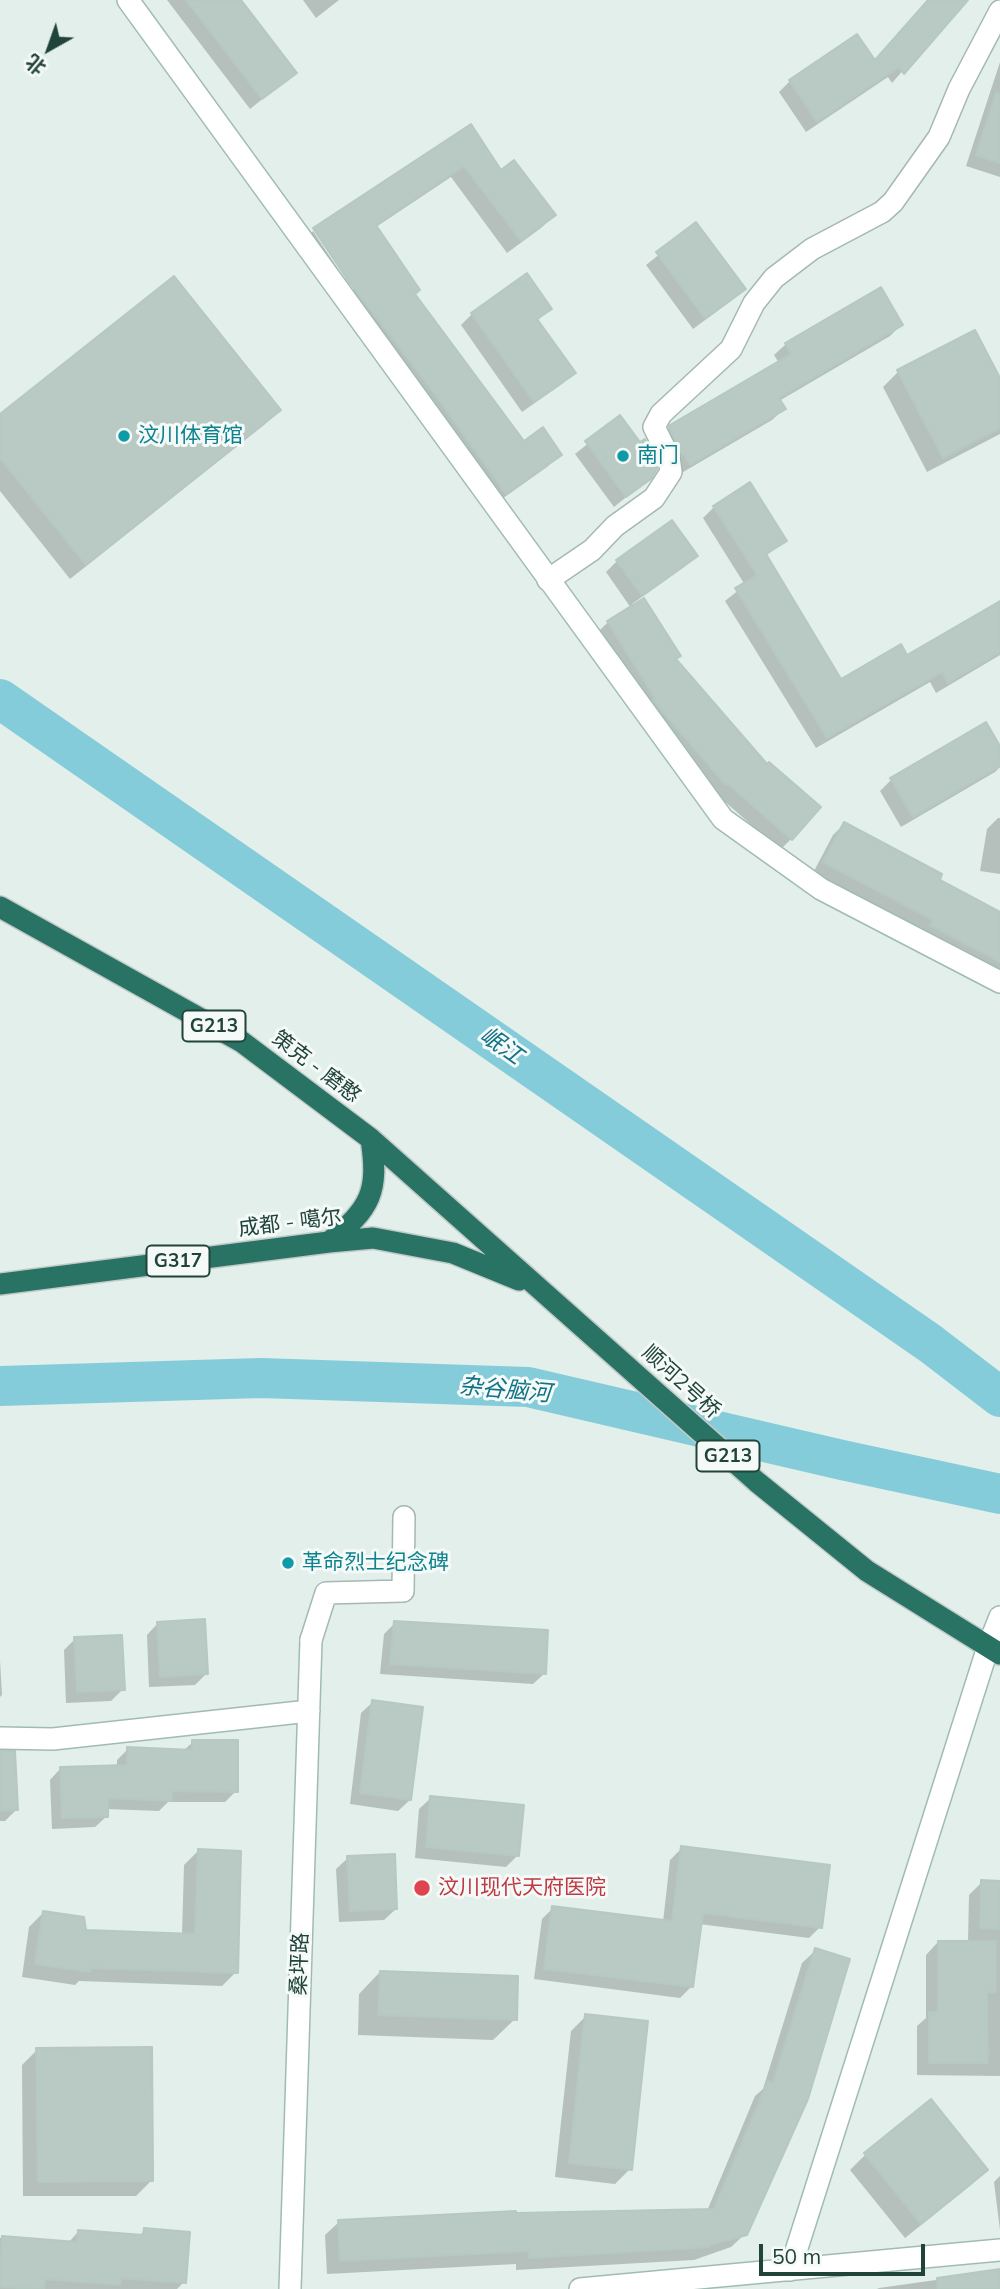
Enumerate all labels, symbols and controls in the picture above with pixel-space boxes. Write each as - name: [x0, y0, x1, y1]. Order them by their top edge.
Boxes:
- north arrow: [14, 14, 84, 84]
- text: 北: [21, 50, 51, 80]
- place label: 汶川体育馆: [138, 423, 243, 449]
- marker: 汶川体育馆: [116, 428, 132, 444]
- place label: 南门: [637, 443, 679, 469]
- marker: 南门: [615, 448, 631, 464]
- road number: G213: [182, 1010, 246, 1042]
- water label: 岷江: [474, 1022, 528, 1070]
- street label: 策克 - 磨憨: [267, 1026, 365, 1108]
- street label: 成都 - 噶尔: [237, 1204, 343, 1242]
- road number: G317: [146, 1246, 210, 1276]
- street label: 顺河2号桥: [637, 1340, 725, 1424]
- water label: 杂谷脑河: [458, 1372, 552, 1408]
- road number: G213: [696, 1440, 760, 1472]
- place label: 革命烈士纪念碑: [302, 1550, 449, 1576]
- marker: 革命烈士纪念碑: [280, 1555, 296, 1571]
- place label: 汶川现代天府医院: [438, 1875, 606, 1901]
- marker: 汶川现代天府医院: [412, 1878, 432, 1898]
- street label: 桑坪路: [286, 1932, 314, 1996]
- scale bar: [762, 2230, 928, 2274]
- text: 50 m: [772, 2243, 821, 2269]

